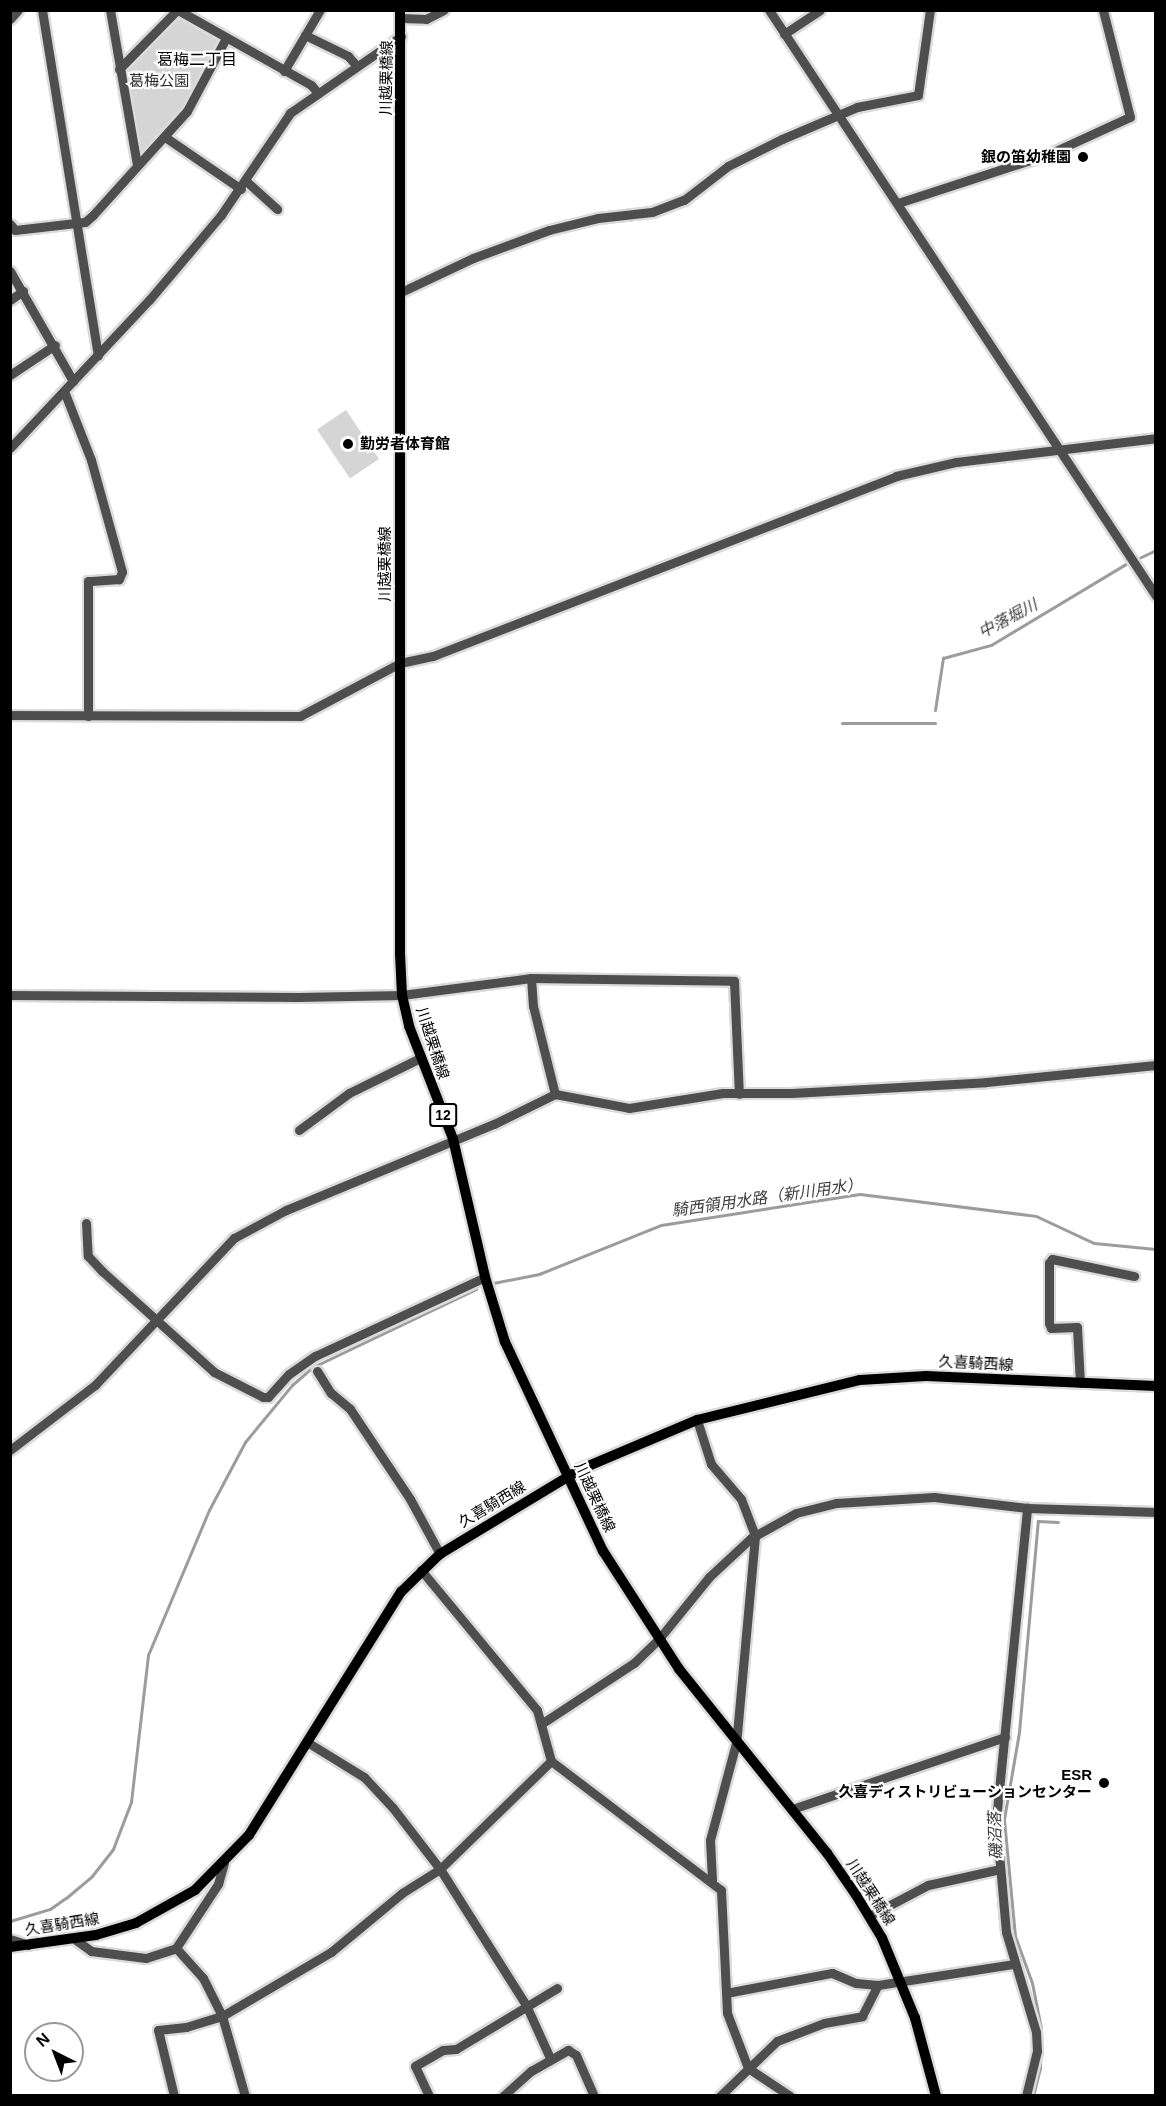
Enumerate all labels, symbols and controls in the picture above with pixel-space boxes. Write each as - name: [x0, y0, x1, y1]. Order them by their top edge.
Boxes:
- street label: 川越栗橋線: [376, 40, 396, 116]
- district label: 葛梅二丁目: [157, 50, 237, 70]
- park label: 葛梅公園: [129, 72, 189, 90]
- place label: 銀の笛幼稚園: [981, 148, 1071, 166]
- marker: 銀の笛幼稚園: [1076, 150, 1090, 164]
- place label: 勤労者体育館: [360, 435, 450, 453]
- marker: 勤労者体育館: [341, 437, 355, 451]
- street label: 川越栗橋線: [376, 527, 394, 601]
- water label: 中落堀川: [975, 596, 1041, 642]
- street label: 川越栗橋線: [413, 1005, 453, 1081]
- road number: 12: [428, 1104, 458, 1126]
- water label: 騎西領用水路（新川用水）: [671, 1175, 863, 1221]
- street label: 久喜騎西線: [938, 1352, 1014, 1374]
- street label: 川越栗橋線: [571, 1459, 619, 1535]
- street label: 久喜騎西線: [455, 1477, 529, 1531]
- place label: ESR 久喜ディストリビューションセンター: [837, 1765, 1092, 1800]
- marker: ESR 久喜ディストリビューションセンター: [1097, 1776, 1111, 1790]
- water label: 磯沼落: [986, 1812, 1006, 1860]
- street label: 川越栗橋線: [843, 1856, 899, 1928]
- street label: 久喜騎西線: [24, 1909, 100, 1939]
- north arrow: [24, 2022, 84, 2082]
- text: N: [33, 2030, 53, 2050]

